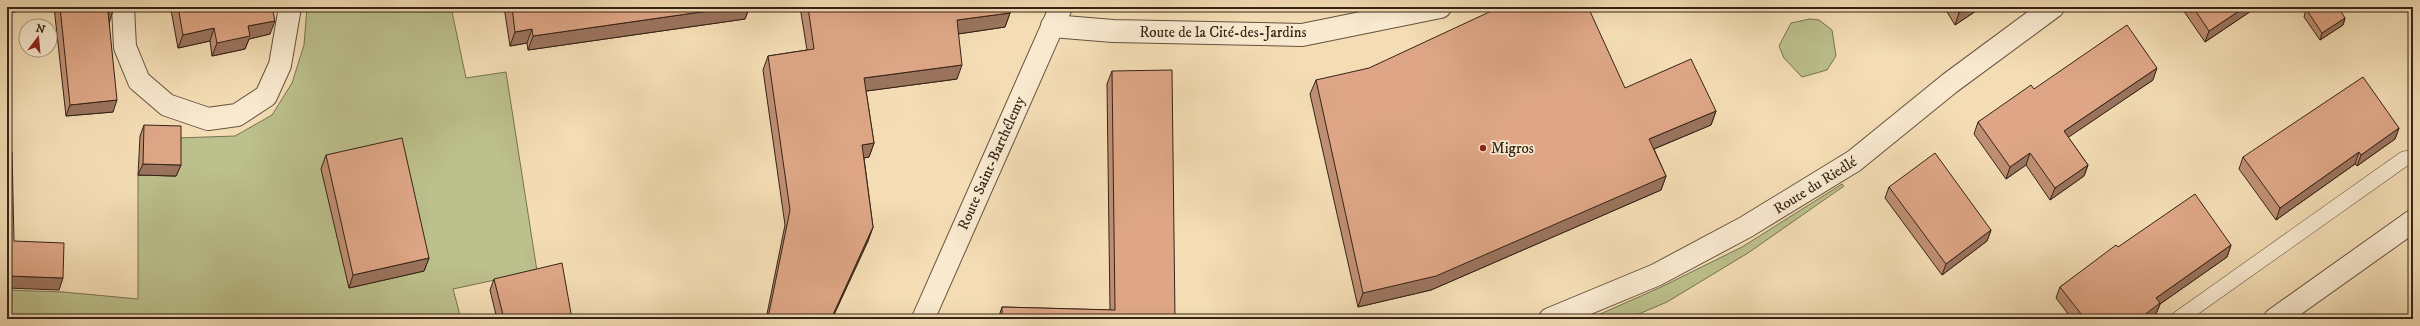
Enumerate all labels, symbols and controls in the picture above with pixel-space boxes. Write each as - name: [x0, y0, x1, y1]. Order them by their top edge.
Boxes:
- north arrow: [18, 18, 58, 58]
- text: N: [34, 21, 47, 37]
- street label: Route de la Cité-des-Jardins: [1139, 23, 1307, 42]
- street label: Route Saint-Barthélemy: [953, 92, 1030, 233]
- place label: Migros: [1491, 139, 1534, 158]
- marker: Migros: [1478, 143, 1488, 153]
- street label: Route du Riedlé: [1770, 152, 1861, 219]

